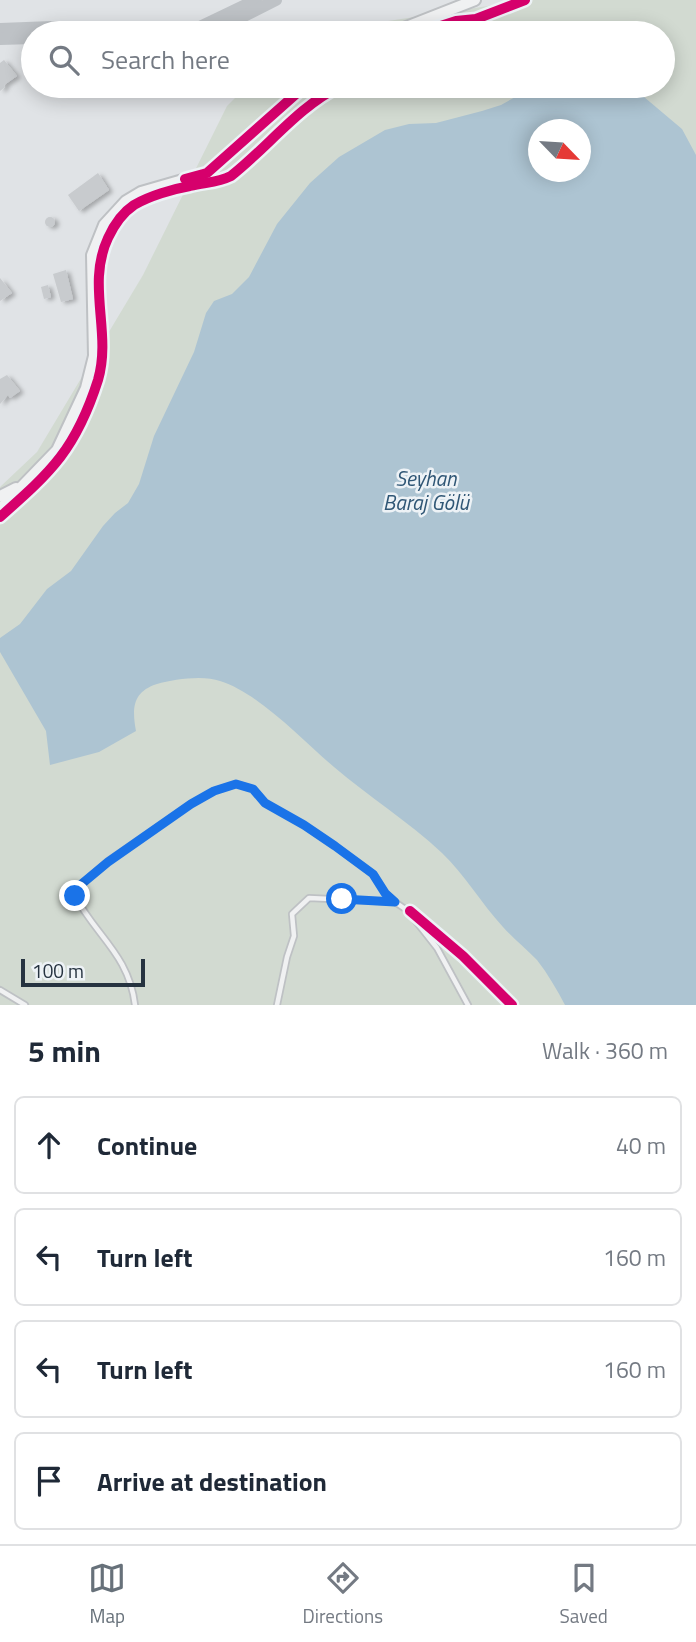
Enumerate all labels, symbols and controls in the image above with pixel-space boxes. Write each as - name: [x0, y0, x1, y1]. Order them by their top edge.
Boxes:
- search box: [21, 21, 675, 98]
- text: Search here: [101, 40, 230, 79]
- icon: search: [45, 41, 83, 79]
- north arrow: [528, 119, 591, 182]
- water label: Seyhan Baraj Gölü: [383, 462, 470, 518]
- route end: [59, 880, 90, 911]
- route start: [326, 883, 357, 914]
- scale bar: [21, 956, 145, 988]
- text: 100 m: [32, 956, 84, 985]
- text: 5 min: [28, 1028, 101, 1074]
- text: Walk · 360 m: [542, 1033, 668, 1068]
- icon: ahead: [30, 1126, 68, 1164]
- text: Continue: [97, 1126, 197, 1165]
- text: 40 m: [616, 1128, 666, 1163]
- icon: left: [30, 1238, 68, 1276]
- text: Turn left: [97, 1238, 192, 1277]
- text: 160 m: [603, 1240, 666, 1275]
- icon: left: [30, 1350, 68, 1388]
- text: Turn left: [97, 1350, 192, 1389]
- text: 160 m: [603, 1352, 666, 1387]
- icon: arrive: [30, 1462, 68, 1500]
- text: Arrive at destination: [97, 1462, 327, 1501]
- tab: Map: [88, 1559, 126, 1630]
- tab: Directions: [303, 1559, 383, 1630]
- tab: Saved: [559, 1559, 608, 1630]

